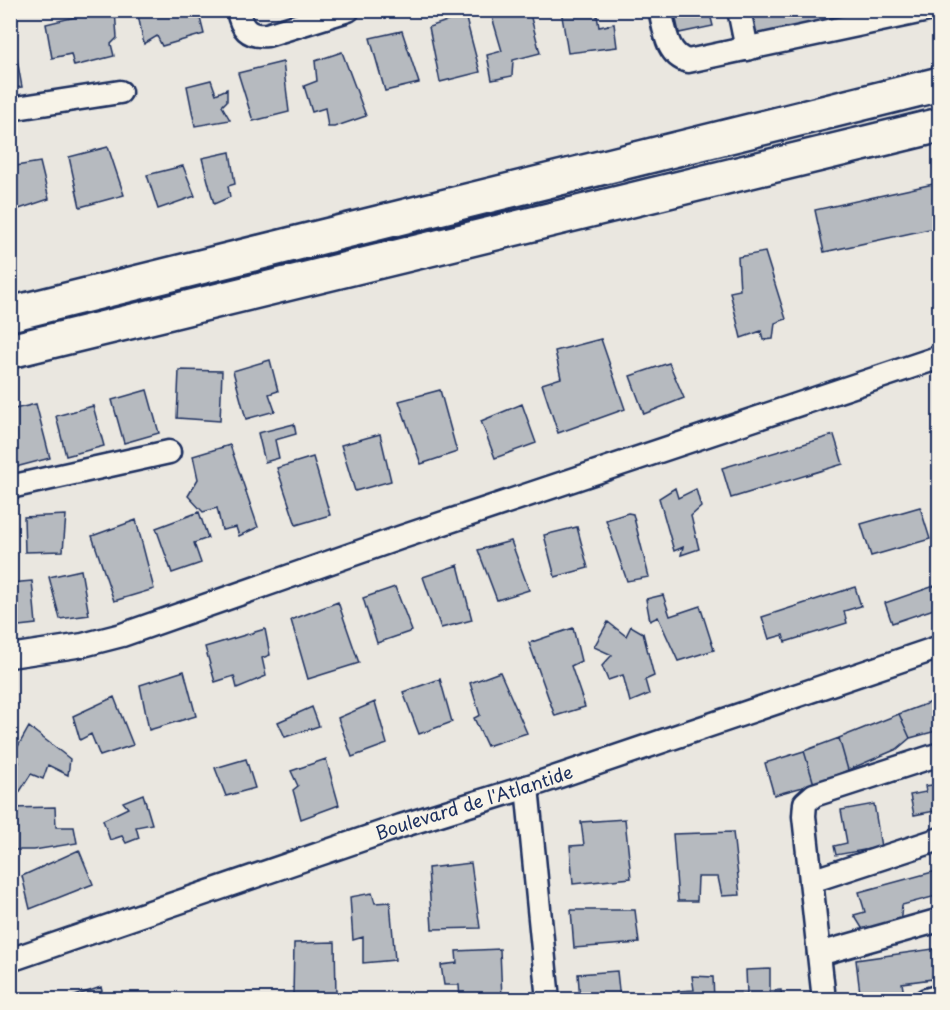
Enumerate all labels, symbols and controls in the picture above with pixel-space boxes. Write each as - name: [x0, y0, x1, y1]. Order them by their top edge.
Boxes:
- street label: Boulevard de l'Atlantide: [371, 758, 576, 846]

